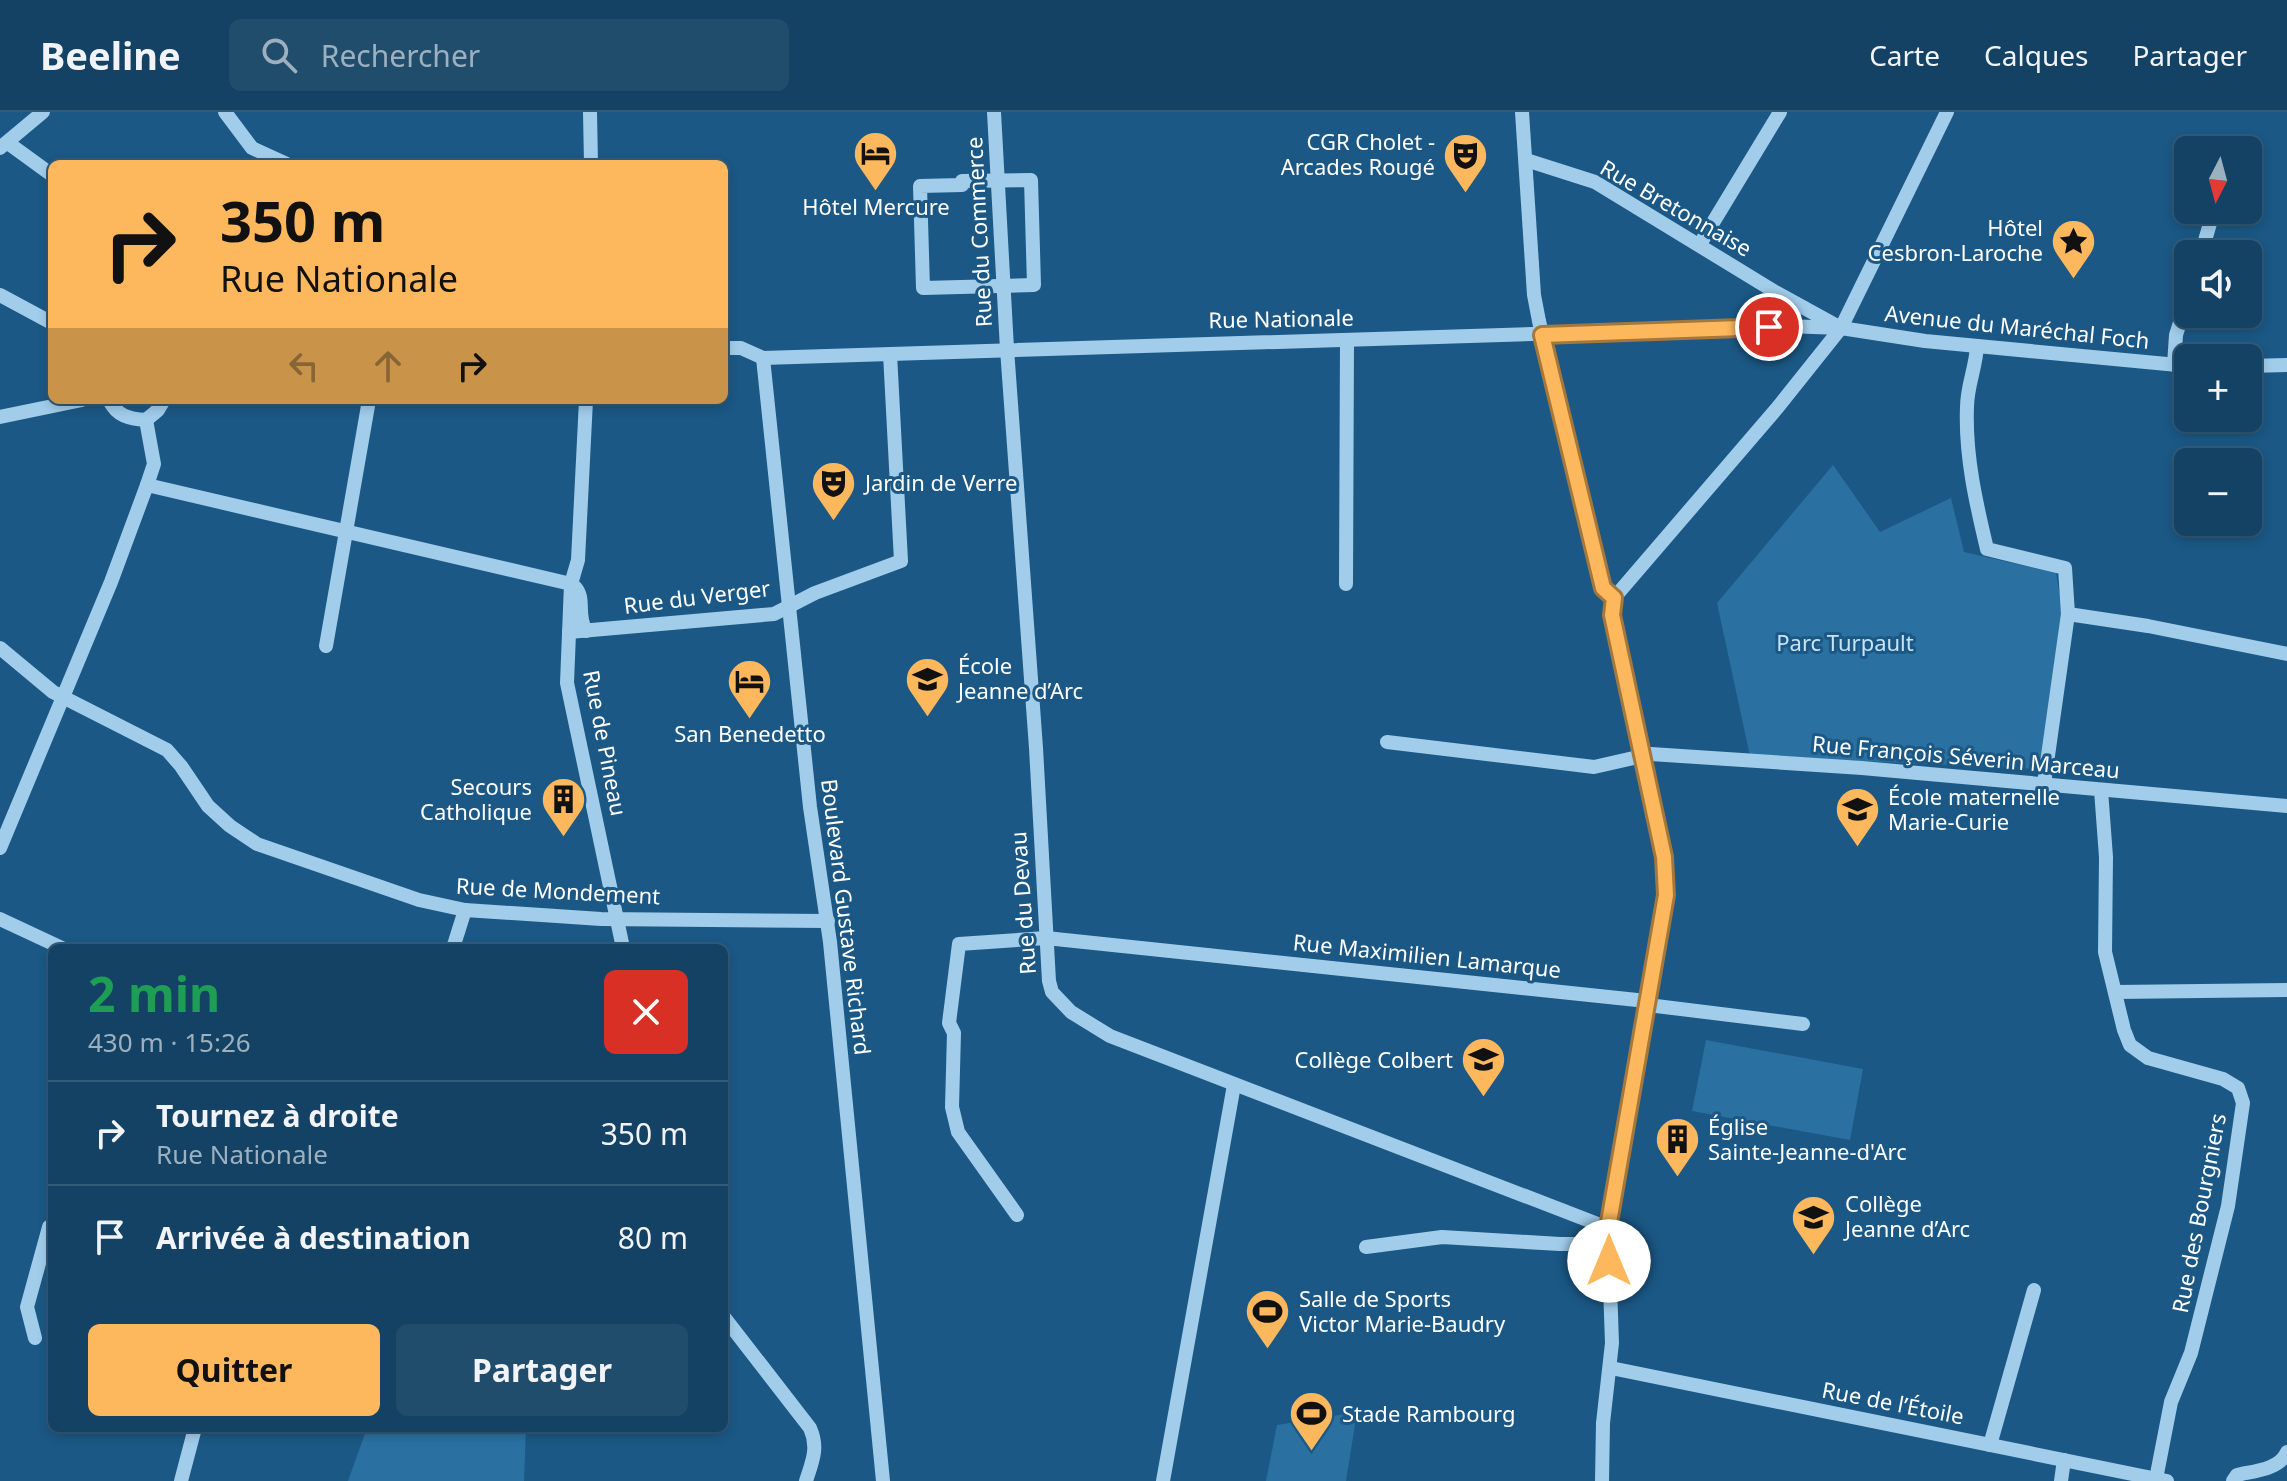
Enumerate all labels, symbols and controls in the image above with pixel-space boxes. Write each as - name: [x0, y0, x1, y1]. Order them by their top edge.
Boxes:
- search box: [229, 19, 789, 91]
- text: Beeline: [40, 29, 181, 81]
- icon: search: [257, 33, 301, 77]
- text: Rechercher: [321, 35, 480, 76]
- text: Carte: [1869, 36, 1940, 74]
- text: Calques: [1984, 36, 2088, 74]
- text: Partager: [2132, 36, 2247, 74]
- place label: CGR Cholet - Arcades Rougé: [1281, 126, 1435, 181]
- hotel icon: Hôtel Mercure: [852, 130, 900, 193]
- theatre icon: CGR Cholet - Arcades Rougé: [1442, 131, 1490, 194]
- street label: Rue du Commerce: [958, 136, 998, 328]
- north arrow: [2174, 136, 2262, 224]
- map controls: [2174, 136, 2262, 536]
- street label: Rue Bretonnaise: [1595, 152, 1758, 263]
- text: 350 m: [220, 182, 385, 258]
- place label: Hôtel Mercure: [802, 191, 950, 221]
- icon: right: [88, 192, 192, 296]
- place label: Hôtel Cesbron-Laroche: [1868, 212, 2043, 267]
- place icon: Hôtel Cesbron-Laroche: [2050, 217, 2098, 280]
- button: sound: [2174, 240, 2262, 328]
- text: Rue Nationale: [220, 254, 458, 303]
- pin: [1735, 293, 1803, 361]
- street label: Avenue du Maréchal Foch: [1883, 297, 2151, 355]
- street label: Rue Nationale: [1208, 302, 1354, 334]
- icon: arrive: [1747, 305, 1791, 349]
- icon: left: [282, 344, 326, 388]
- icon: ahead: [366, 344, 410, 388]
- icon: right: [450, 344, 494, 388]
- button: +: [2174, 344, 2262, 432]
- button: −: [2174, 448, 2262, 536]
- theatre icon: Jardin de Verre: [810, 459, 858, 522]
- place label: Jardin de Verre: [863, 467, 1017, 497]
- street label: Rue du Verger: [622, 572, 772, 620]
- park label: Parc Turpault: [1776, 627, 1914, 657]
- place label: École Jeanne d’Arc: [956, 650, 1083, 705]
- school or university icon: École Jeanne d’Arc: [903, 655, 951, 718]
- hotel icon: San Benedetto: [726, 657, 774, 720]
- street label: Rue de Pineau: [577, 667, 635, 818]
- place label: San Benedetto: [674, 718, 826, 748]
- street label: Rue François Séverin Marceau: [1811, 728, 2121, 784]
- place label: Secours Catholique: [420, 771, 532, 826]
- building icon: Secours Catholique: [539, 776, 587, 839]
- street label: Boulevard Gustave Richard: [815, 777, 879, 1057]
- place label: École maternelle Marie-Curie: [1888, 781, 2060, 836]
- school or university icon: École maternelle Marie-Curie: [1833, 786, 1881, 849]
- street label: Rue du Devau: [1002, 830, 1042, 976]
- street label: Rue de Mondement: [455, 870, 661, 910]
- street label: Rue Maximilien Lamarque: [1292, 926, 1563, 984]
- text: 2 min: [88, 961, 220, 1026]
- button: close: [604, 970, 688, 1054]
- text: 430 m · 15:26: [88, 1024, 251, 1060]
- school or university icon: Collège Colbert: [1460, 1036, 1508, 1099]
- place label: Collège Colbert: [1295, 1044, 1453, 1074]
- text: Tournez à droite: [156, 1095, 399, 1136]
- icon: right: [88, 1111, 132, 1155]
- place label: Église Sainte-Jeanne-d'Arc: [1708, 1111, 1907, 1166]
- street label: Rue des Bourgniers: [2164, 1111, 2232, 1315]
- text: 350 m: [601, 1113, 688, 1154]
- building icon: Église Sainte-Jeanne-d'Arc: [1653, 1116, 1701, 1179]
- text: Rue Nationale: [156, 1136, 328, 1172]
- place label: Collège Jeanne d’Arc: [1843, 1188, 1970, 1243]
- school or university icon: Collège Jeanne d’Arc: [1790, 1193, 1838, 1256]
- icon: arrive: [88, 1215, 132, 1259]
- text: Arrivée à destination: [156, 1217, 471, 1258]
- text: 80 m: [618, 1217, 688, 1258]
- position arrow: [1567, 1219, 1651, 1303]
- place label: Salle de Sports Victor Marie-Baudry: [1299, 1283, 1506, 1338]
- sports icon: Salle de Sports Victor Marie-Baudry: [1244, 1288, 1292, 1351]
- button: Quitter: [88, 1324, 380, 1416]
- button: Partager: [396, 1324, 688, 1416]
- street label: Rue de l’Étoile: [1820, 1374, 1967, 1430]
- sports icon: Stade Rambourg: [1287, 1390, 1335, 1453]
- place label: Stade Rambourg: [1342, 1398, 1515, 1428]

